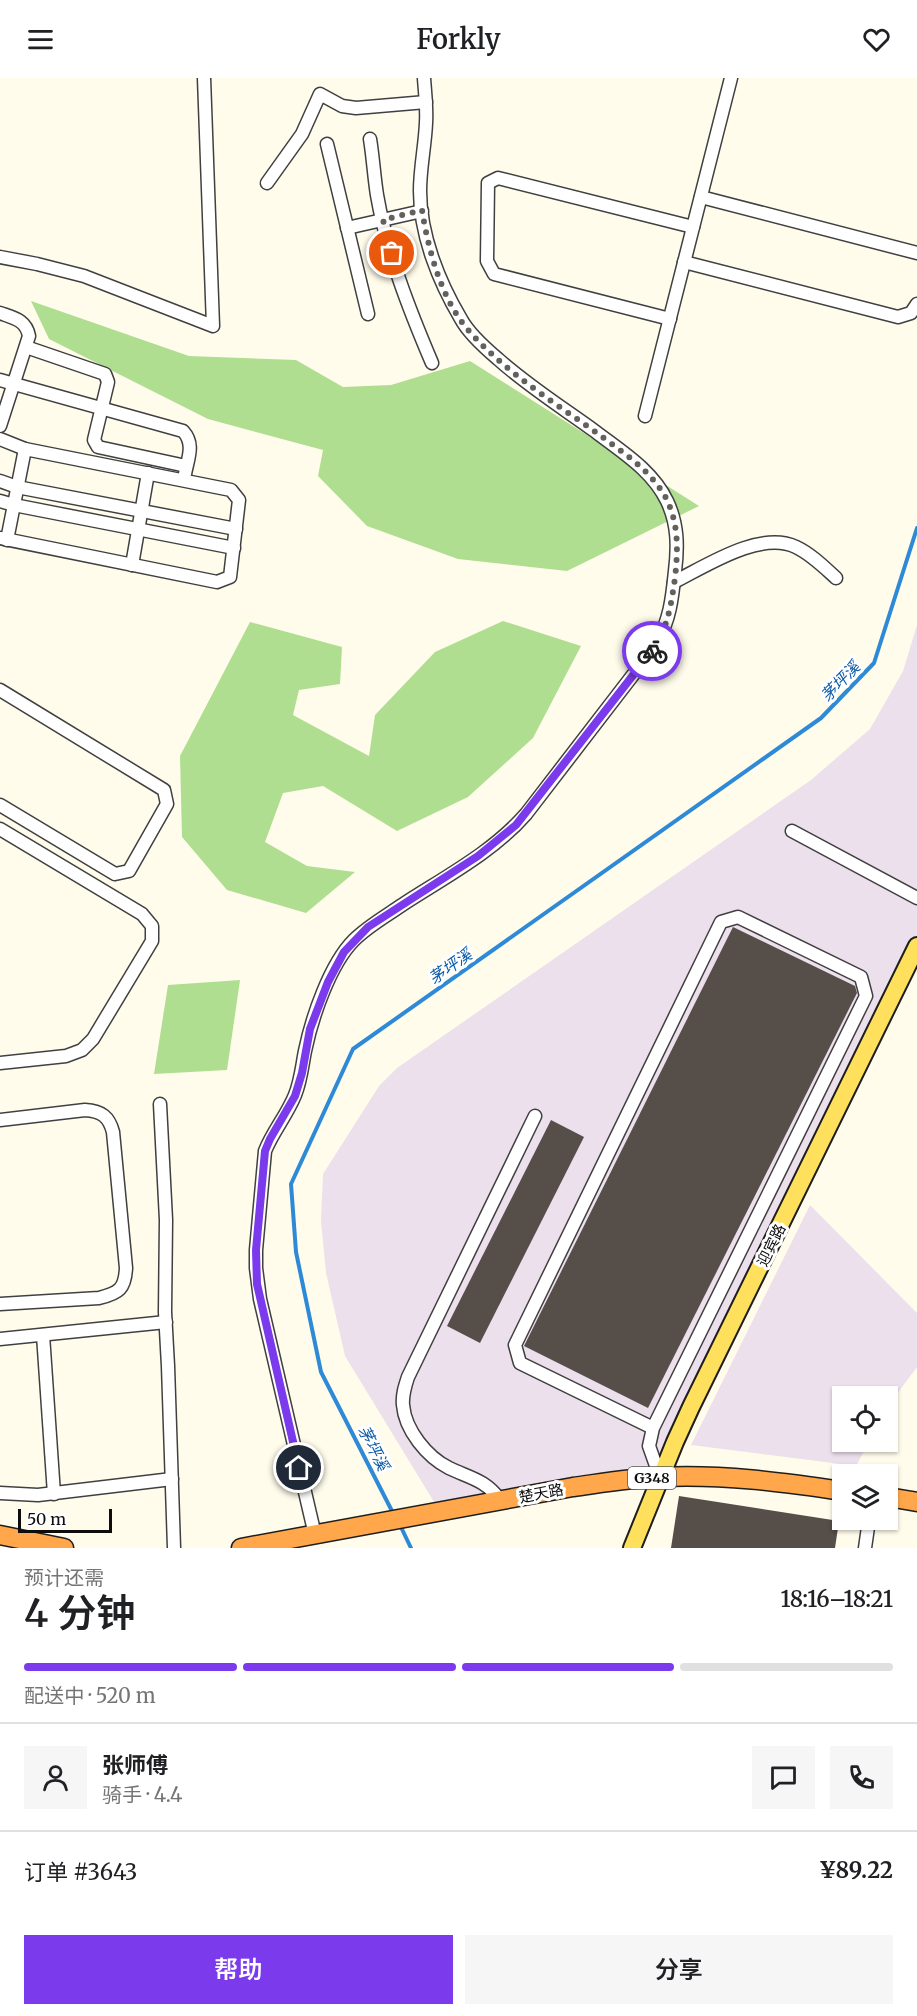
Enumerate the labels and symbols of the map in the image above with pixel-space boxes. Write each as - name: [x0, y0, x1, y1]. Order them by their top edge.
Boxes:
- pin: [366, 227, 417, 278]
- courier: [622, 621, 682, 681]
- water label: 茅坪溪: [816, 655, 865, 705]
- water label: 茅坪溪: [425, 943, 477, 988]
- street label: 迎宾路: [753, 1221, 789, 1269]
- water label: 茅坪溪: [354, 1422, 395, 1476]
- pin: [273, 1442, 324, 1493]
- road number: G348: [628, 1467, 676, 1489]
- street label: 楚天路: [517, 1479, 565, 1507]
- scale bar: [18, 1506, 112, 1534]

